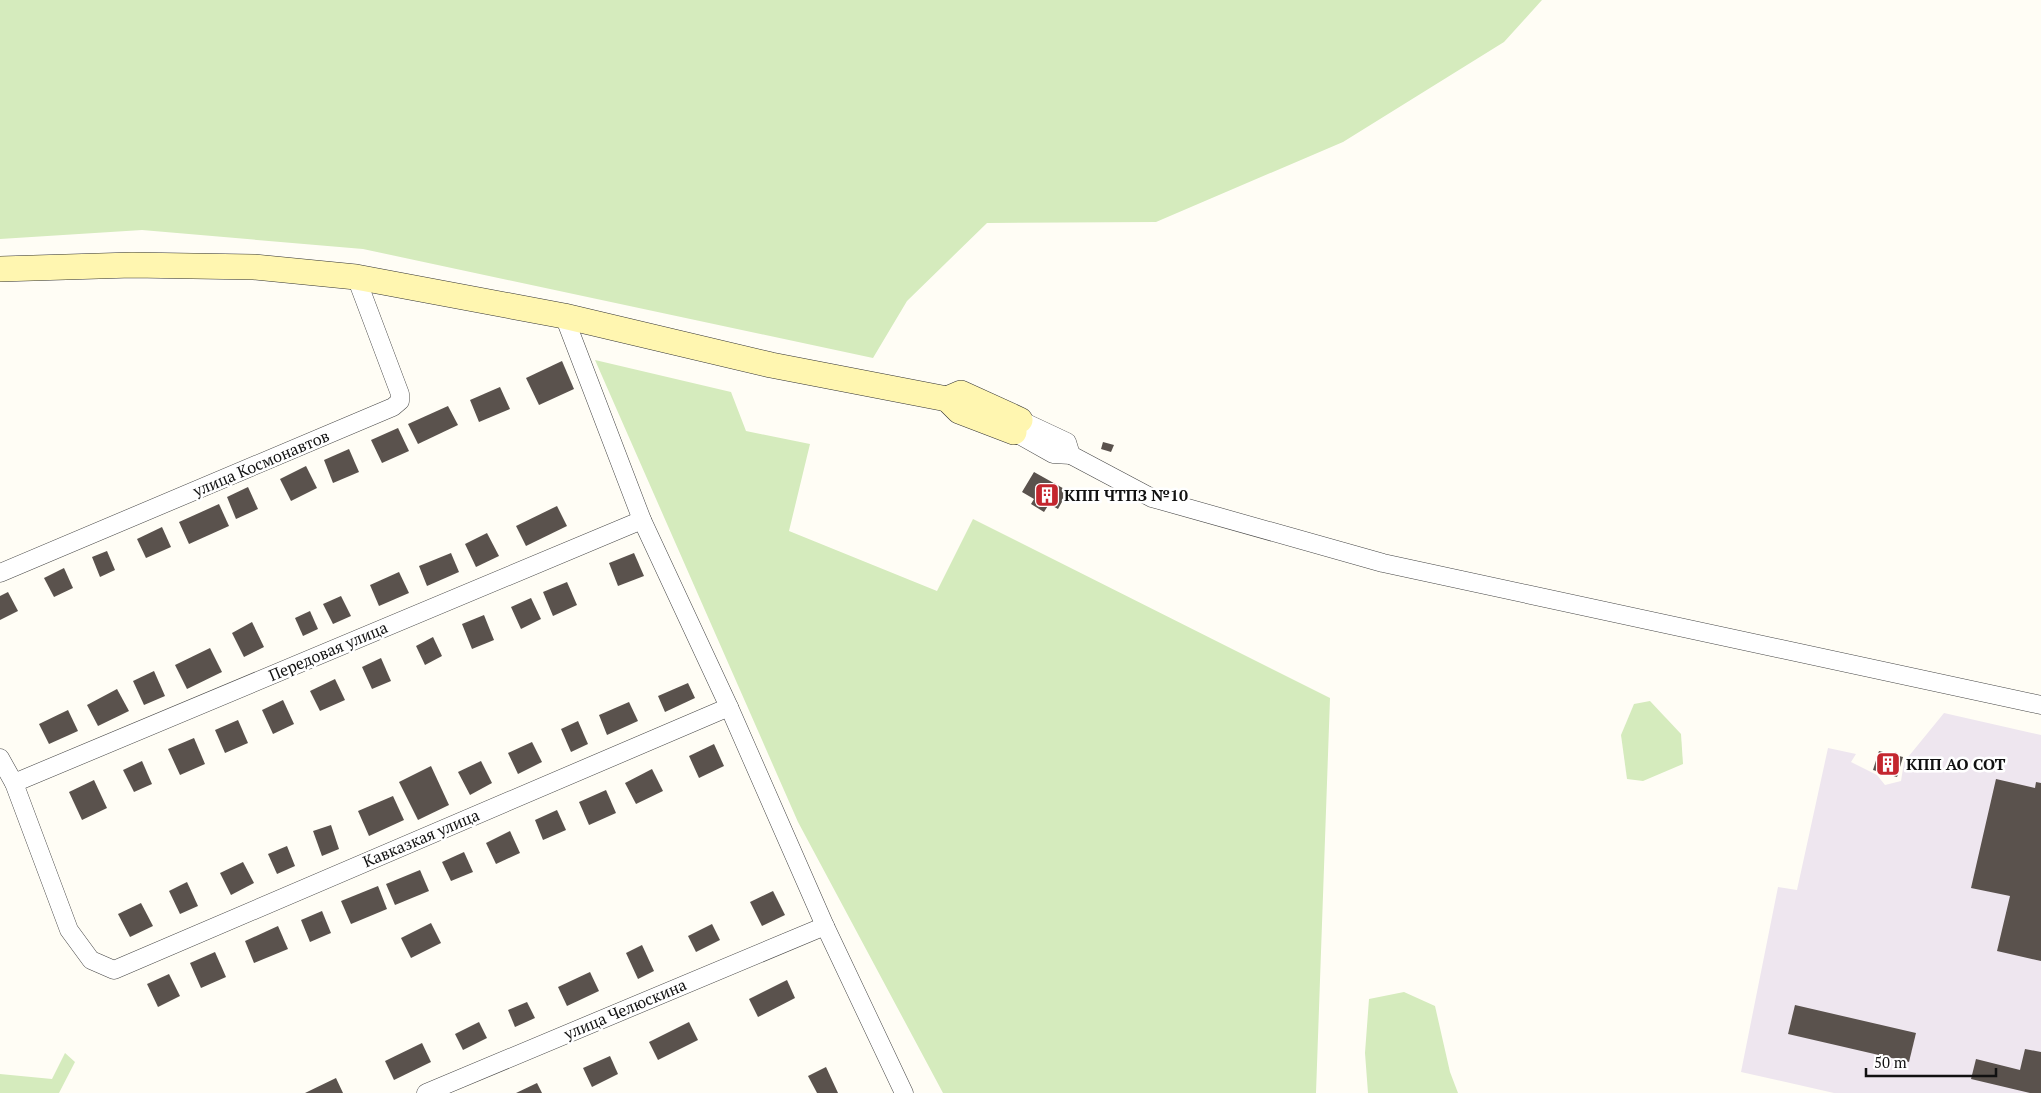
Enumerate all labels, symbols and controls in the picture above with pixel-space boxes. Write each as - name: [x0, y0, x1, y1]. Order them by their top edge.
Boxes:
- street label: улица Космонавтов: [188, 424, 333, 502]
- building icon: КПП ЧТПЗ №10: [1034, 482, 1060, 508]
- place label: КПП ЧТПЗ №10: [1064, 484, 1188, 506]
- street label: Передовая улица: [265, 616, 391, 686]
- building icon: КПП АО СОТ: [1875, 751, 1901, 777]
- place label: КПП АО СОТ: [1906, 753, 2006, 775]
- street label: Кавказкая улица: [359, 804, 483, 872]
- street label: улица Челюскина: [560, 973, 690, 1045]
- scale bar: [1866, 1046, 1996, 1078]
- text: 50 m: [1874, 1052, 1907, 1072]

